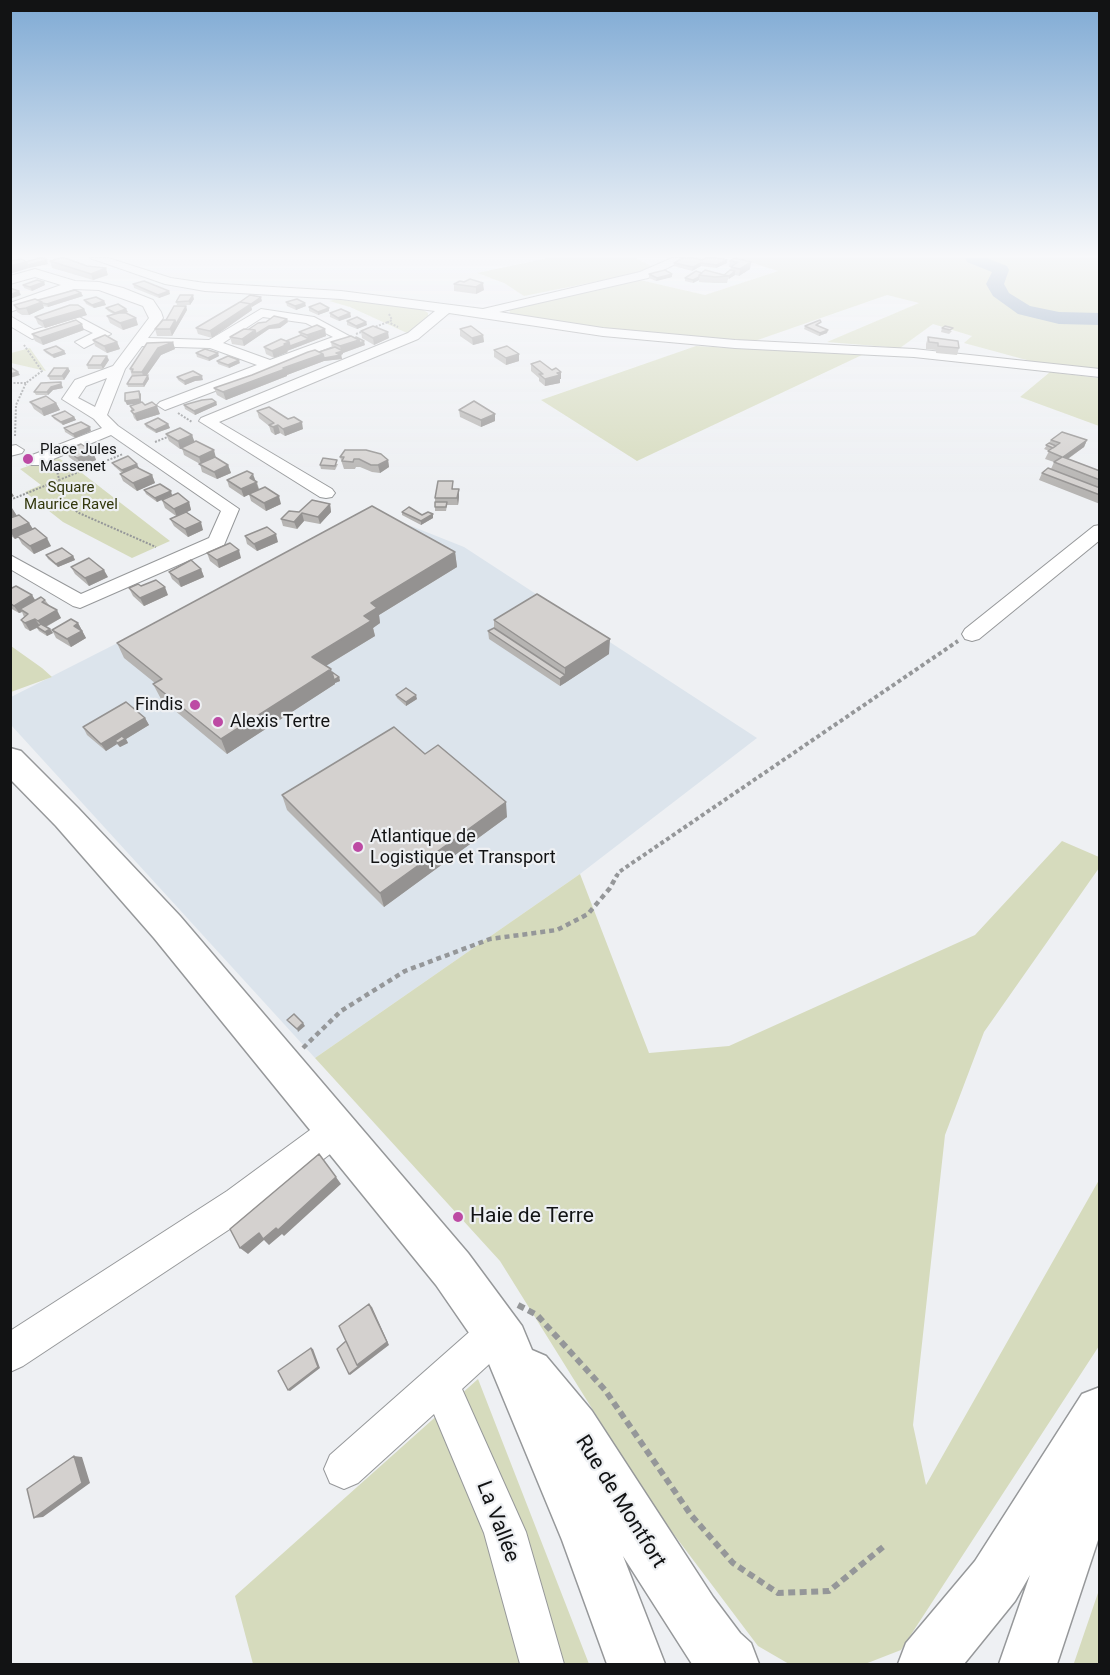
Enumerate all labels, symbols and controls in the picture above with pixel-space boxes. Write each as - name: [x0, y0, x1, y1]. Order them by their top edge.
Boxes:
- place label: Place Jules Massenet: [40, 441, 117, 476]
- marker: Place Jules Massenet: [21, 452, 35, 466]
- park label: Square Maurice Ravel: [24, 479, 118, 514]
- place label: Findis: [135, 694, 183, 716]
- marker: Findis: [188, 698, 202, 712]
- place label: Alexis Tertre: [230, 711, 330, 733]
- marker: Alexis Tertre: [211, 715, 225, 729]
- place label: Atlantique de Logistique et Transport: [370, 826, 556, 868]
- marker: Atlantique de Logistique et Transport: [351, 840, 365, 854]
- place label: Haie de Terre: [470, 1204, 594, 1230]
- marker: Haie de Terre: [451, 1210, 465, 1224]
- street label: Rue de Montfort: [569, 1431, 671, 1573]
- street label: La Vallée: [470, 1478, 524, 1566]

